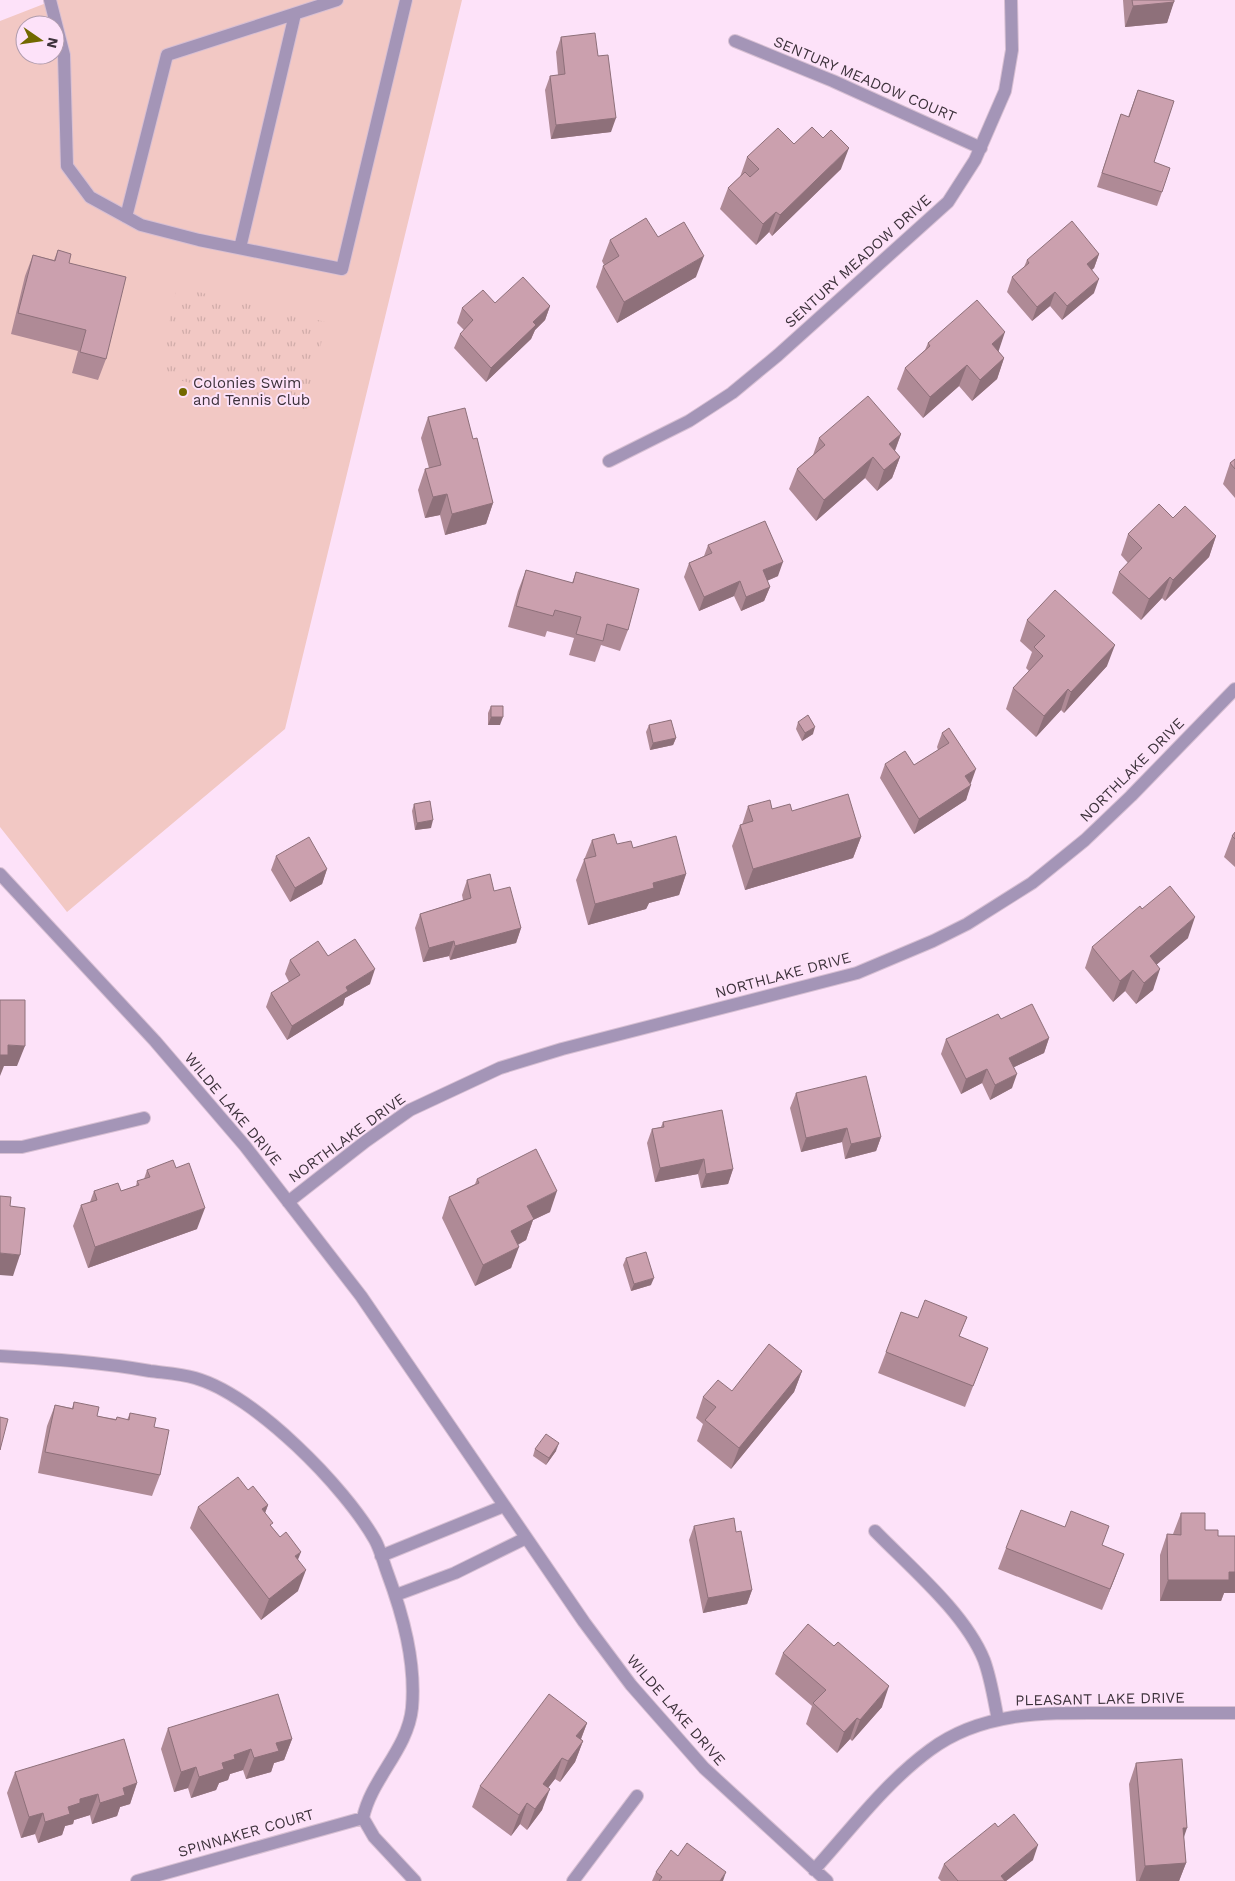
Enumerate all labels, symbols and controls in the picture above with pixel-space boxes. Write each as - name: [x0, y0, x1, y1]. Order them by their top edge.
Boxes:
- north arrow: [15, 15, 65, 65]
- street label: SENTURY MEADOW COURT: [771, 32, 959, 126]
- text: N: [44, 36, 62, 50]
- street label: SENTURY MEADOW DRIVE: [781, 191, 935, 331]
- place label: Colonies Swim and Tennis Club: [193, 374, 310, 409]
- marker: Colonies Swim and Tennis Club: [177, 386, 189, 398]
- street label: NORTHLAKE DRIVE: [1076, 714, 1188, 826]
- street label: NORTHLAKE DRIVE: [713, 948, 853, 1002]
- street label: WILDE LAKE DRIVE: [181, 1049, 285, 1169]
- street label: NORTHLAKE DRIVE: [285, 1090, 409, 1186]
- street label: WILDE LAKE DRIVE: [623, 1651, 729, 1769]
- street label: PLEASANT LAKE DRIVE: [1015, 1689, 1185, 1709]
- street label: SPINNAKER COURT: [176, 1805, 316, 1861]

